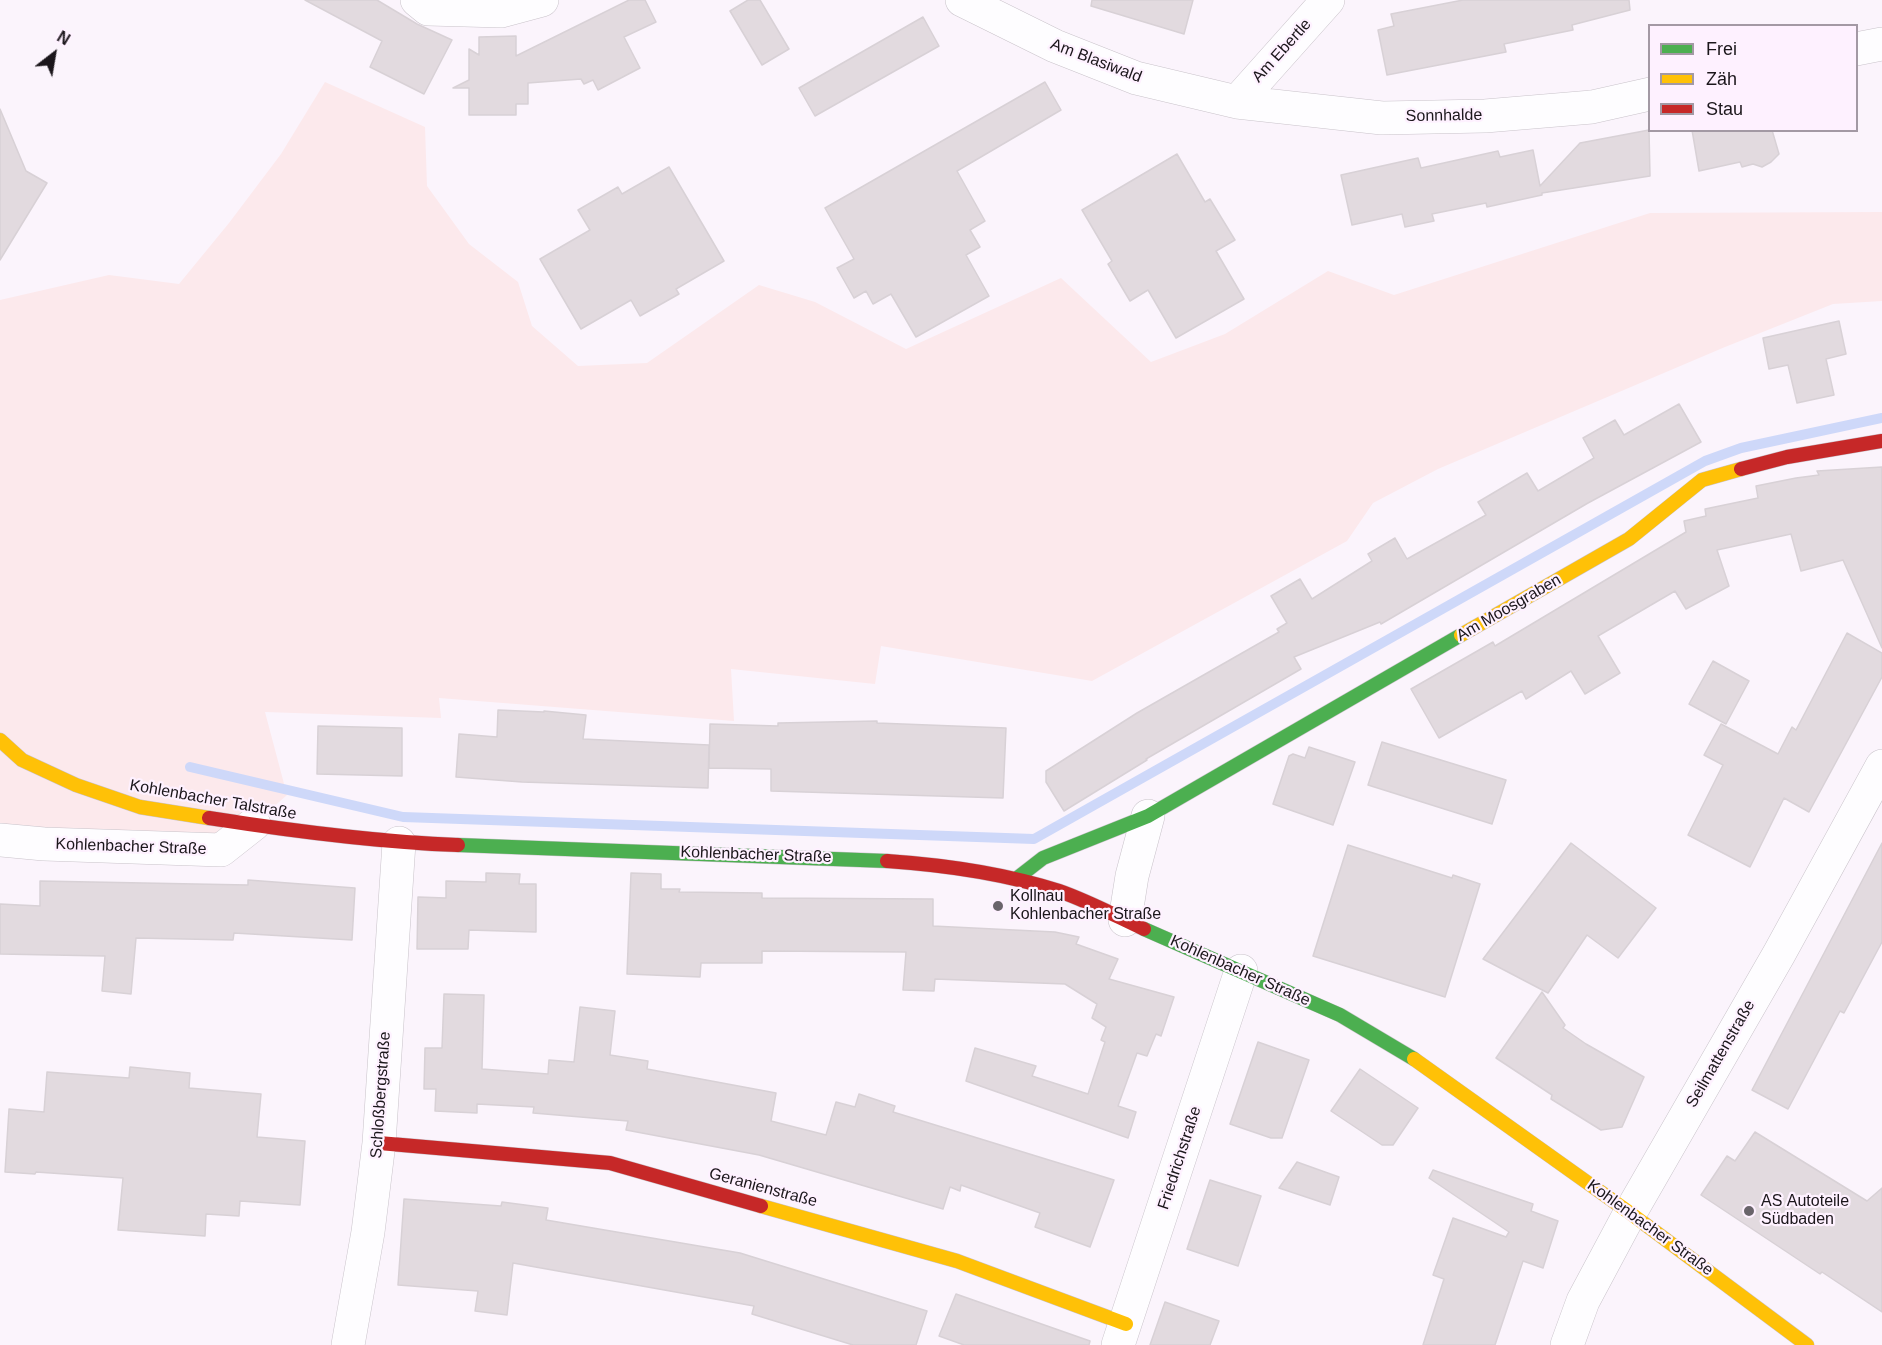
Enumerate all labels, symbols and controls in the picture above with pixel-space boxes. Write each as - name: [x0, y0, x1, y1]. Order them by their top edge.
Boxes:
- street label: Am Ebertle: [1248, 15, 1316, 87]
- north arrow: [24, 24, 84, 84]
- legend: [1648, 24, 1858, 132]
- text: N: [54, 28, 73, 48]
- street label: Am Blasiwald: [1048, 35, 1144, 87]
- text: Frei: [1706, 39, 1737, 59]
- text: Zäh: [1706, 69, 1737, 89]
- text: Stau: [1706, 99, 1743, 119]
- street label: Sonnhalde: [1406, 106, 1482, 126]
- street label: Am Moosgraben: [1453, 570, 1565, 646]
- street label: Kohlenbacher Talstraße: [128, 776, 298, 824]
- street label: Kohlenbacher Straße: [55, 835, 207, 859]
- street label: Kohlenbacher Straße: [680, 843, 832, 867]
- place label: Kollnau Kohlenbacher Straße: [1010, 887, 1161, 925]
- marker: Kollnau Kohlenbacher Straße: [991, 899, 1005, 913]
- street label: Kohlenbacher Straße: [1167, 931, 1313, 1011]
- street label: Seilmattenstraße: [1682, 997, 1760, 1111]
- street label: Schloßbergstraße: [367, 1031, 395, 1159]
- street label: Friedrichstraße: [1154, 1104, 1206, 1212]
- street label: Geranienstraße: [707, 1164, 819, 1212]
- street label: Kohlenbacher Straße: [1583, 1176, 1717, 1280]
- place label: AS Autoteile Südbaden: [1761, 1192, 1849, 1230]
- marker: AS Autoteile Südbaden: [1742, 1204, 1756, 1218]

